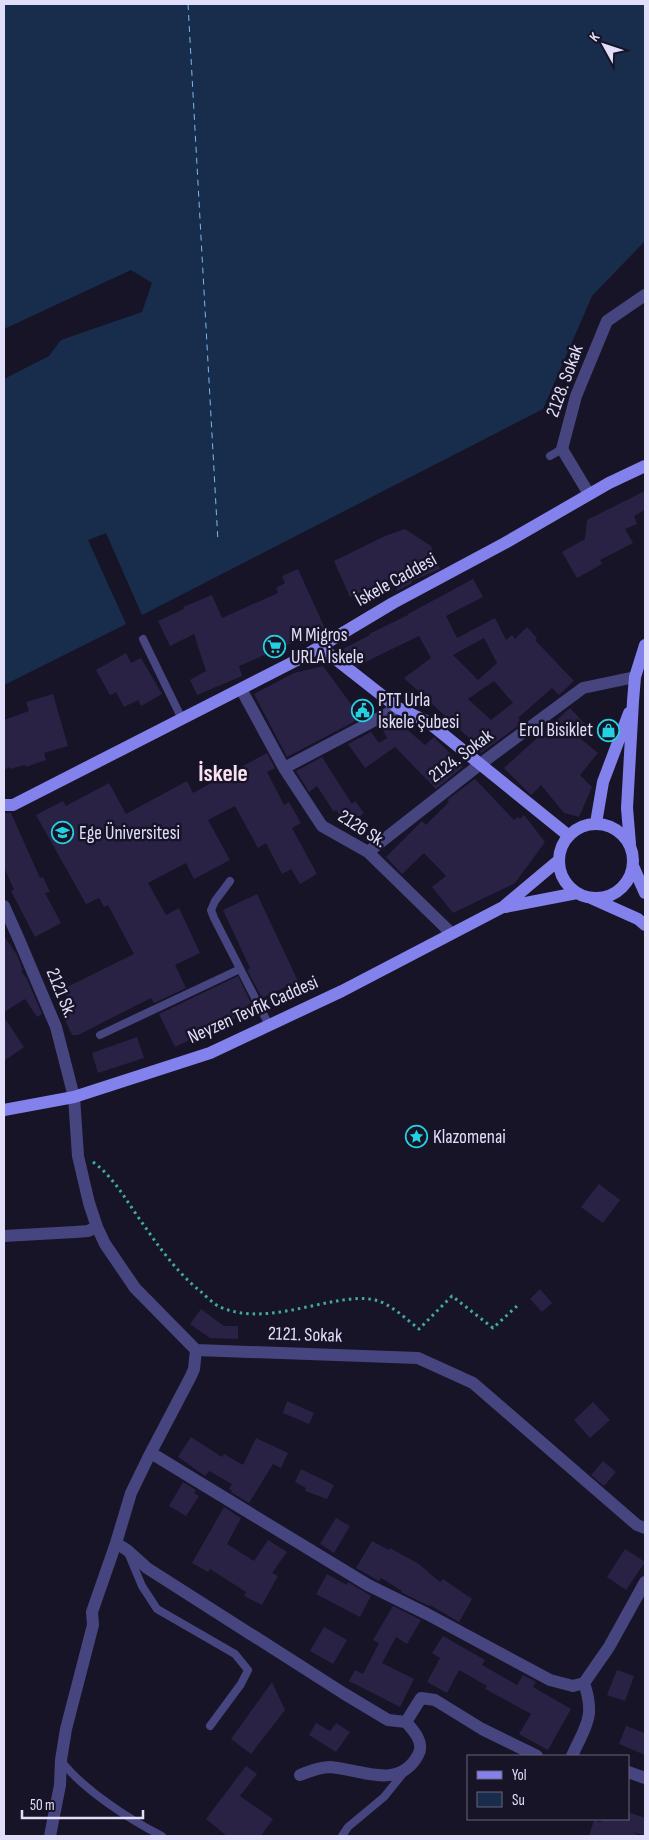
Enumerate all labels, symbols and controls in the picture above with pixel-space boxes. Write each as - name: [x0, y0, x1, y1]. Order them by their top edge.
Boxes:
- north arrow: [579, 20, 629, 70]
- text: K: [586, 29, 603, 45]
- street label: 2128. Sokak: [541, 341, 589, 420]
- street label: İskele Caddesi: [351, 548, 441, 612]
- place label: M Migros URLA İskele: [291, 624, 364, 669]
- supermarket icon: M Migros URLA İskele: [263, 634, 287, 658]
- place label: PTT Urla İskele Şubesi: [378, 689, 459, 734]
- public building icon: PTT Urla İskele Şubesi: [350, 699, 374, 723]
- shop icon: Erol Bisiklet: [597, 718, 621, 742]
- place label: Erol Bisiklet: [519, 719, 593, 742]
- street label: 2124. Sokak: [424, 724, 498, 788]
- district label: İskele: [198, 759, 248, 788]
- street label: 2126 Sk.: [334, 805, 390, 853]
- school or university icon: Ege Üniversitesi: [51, 821, 75, 845]
- place label: Ege Üniversitesi: [79, 822, 180, 845]
- street label: 2121 Sk.: [41, 965, 81, 1021]
- street label: Neyzen Tevfik Caddesi: [184, 971, 322, 1049]
- place icon: Klazomenai: [405, 1125, 429, 1149]
- place label: Klazomenai: [433, 1126, 506, 1149]
- street label: 2121. Sokak: [267, 1322, 343, 1348]
- legend: [467, 1755, 629, 1820]
- text: Yol: [512, 1766, 527, 1785]
- scale bar: [22, 1788, 144, 1820]
- text: Su: [512, 1791, 525, 1810]
- text: 50 m: [30, 1796, 55, 1815]

